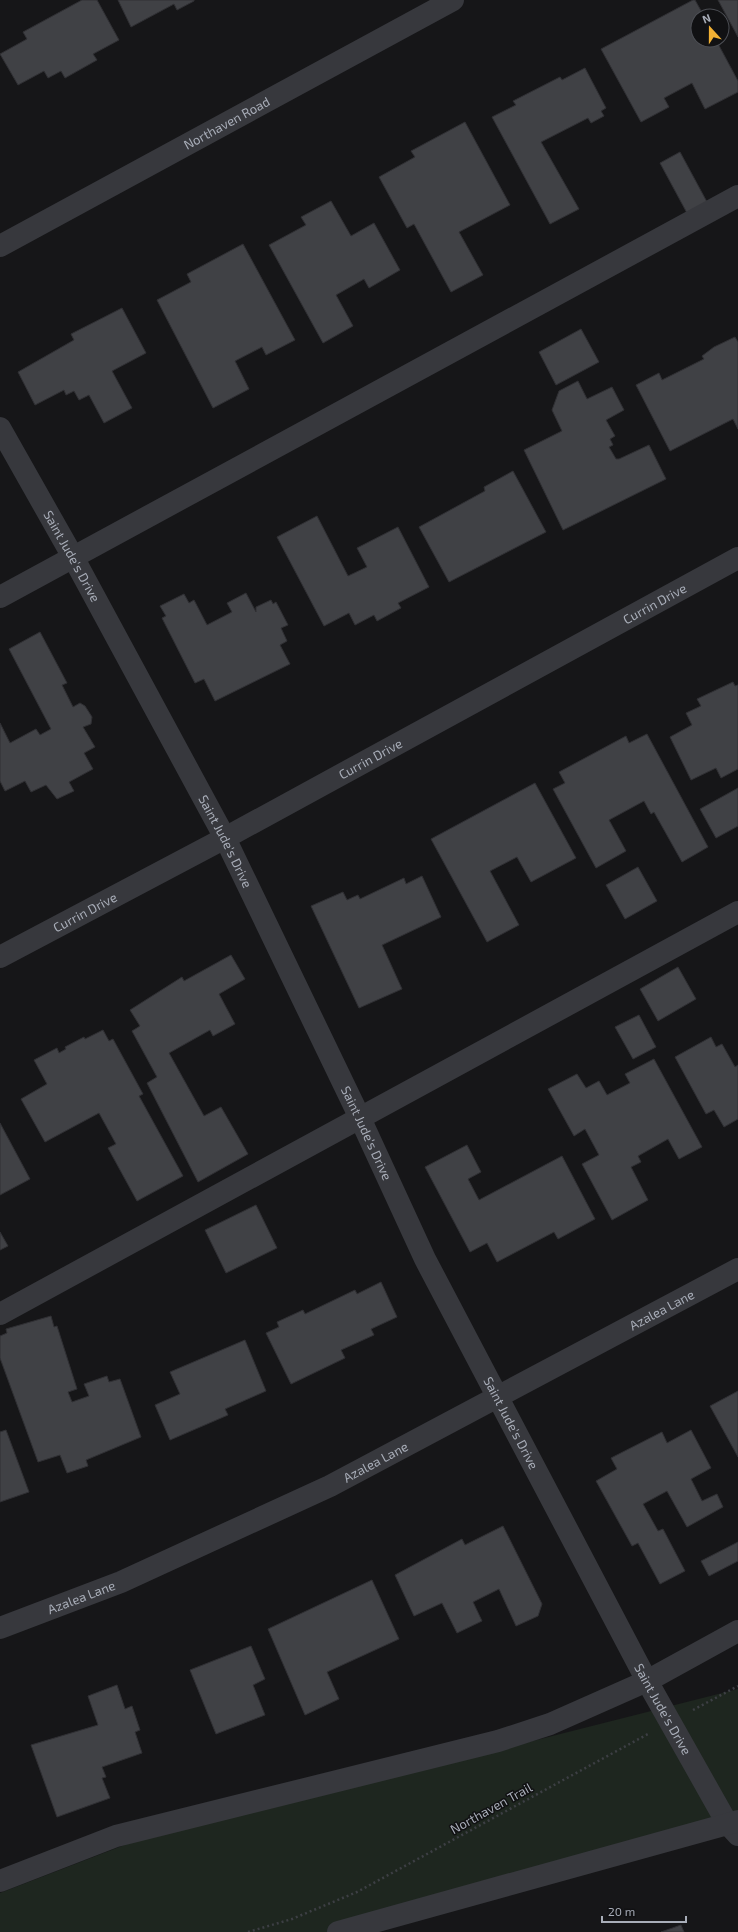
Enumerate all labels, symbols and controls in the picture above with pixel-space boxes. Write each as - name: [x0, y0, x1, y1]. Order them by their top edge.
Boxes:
- north arrow: [690, 8, 730, 48]
- text: N: [700, 11, 712, 26]
- street label: Northaven Road: [181, 93, 273, 153]
- street label: Saint Jude's Drive: [40, 508, 104, 605]
- street label: Currin Drive: [620, 580, 689, 627]
- street label: Currin Drive: [336, 735, 405, 782]
- street label: Saint Jude's Drive: [195, 792, 256, 890]
- street label: Currin Drive: [50, 889, 120, 936]
- street label: Saint Jude's Drive: [338, 1083, 396, 1183]
- street label: Azalea Lane: [626, 1286, 697, 1333]
- street label: Saint Jude's Drive: [480, 1374, 542, 1472]
- street label: Azalea Lane: [340, 1438, 411, 1486]
- street label: Azalea Lane: [45, 1577, 117, 1617]
- street label: Saint Jude's Drive: [631, 1661, 695, 1758]
- street label: Northaven Trail: [447, 1779, 535, 1837]
- scale bar: [602, 1898, 686, 1924]
- text: 20 m: [608, 1904, 635, 1918]

